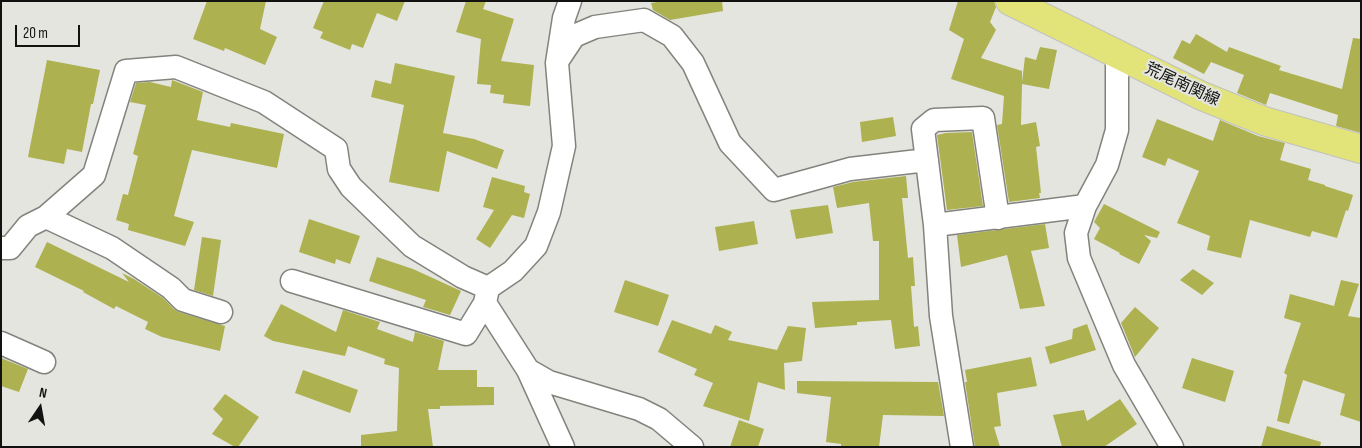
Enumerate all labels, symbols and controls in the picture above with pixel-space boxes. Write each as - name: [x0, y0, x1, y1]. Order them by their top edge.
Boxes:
- scale bar: [18, 15, 82, 47]
- text: 20 m: [23, 24, 48, 43]
- street label: 荒尾南関線: [1142, 59, 1222, 111]
- north arrow: [15, 383, 65, 433]
- text: N: [38, 384, 49, 402]

